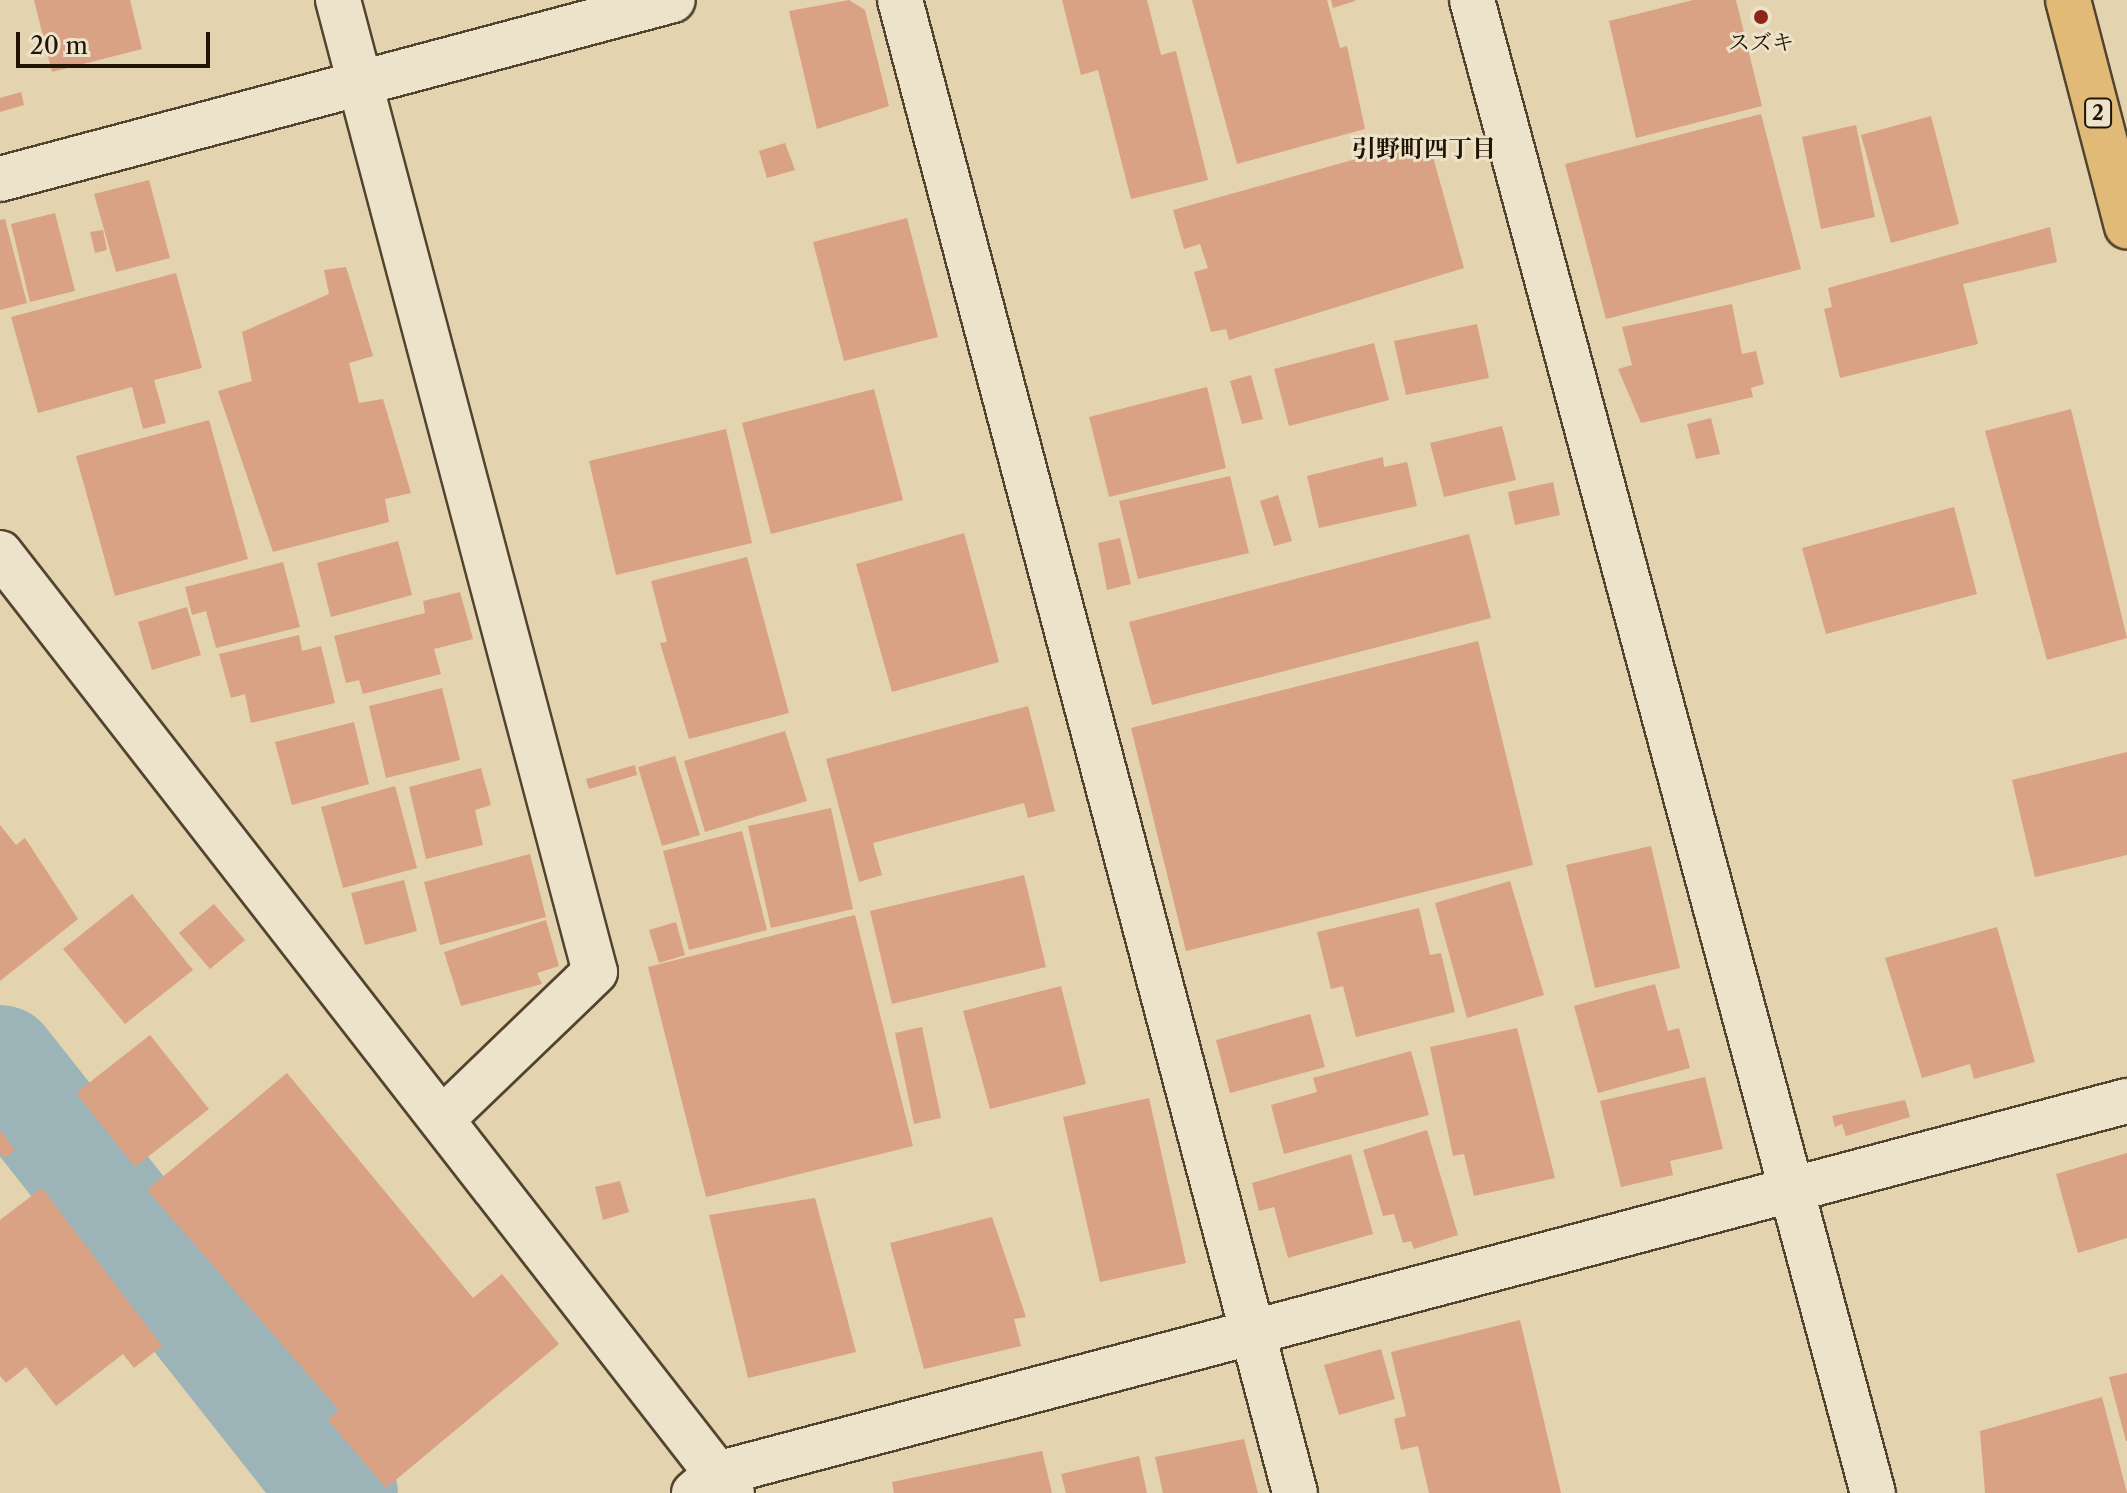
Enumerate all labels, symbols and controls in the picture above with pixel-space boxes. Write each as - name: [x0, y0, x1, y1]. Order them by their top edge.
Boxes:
- marker: スズキ: [1752, 8, 1770, 26]
- scale bar: [20, 16, 214, 66]
- place label: スズキ: [1728, 30, 1794, 56]
- text: 20 m: [30, 31, 88, 60]
- road number: 2: [2084, 97, 2112, 129]
- district label: 引野町四丁目: [1352, 135, 1496, 163]

